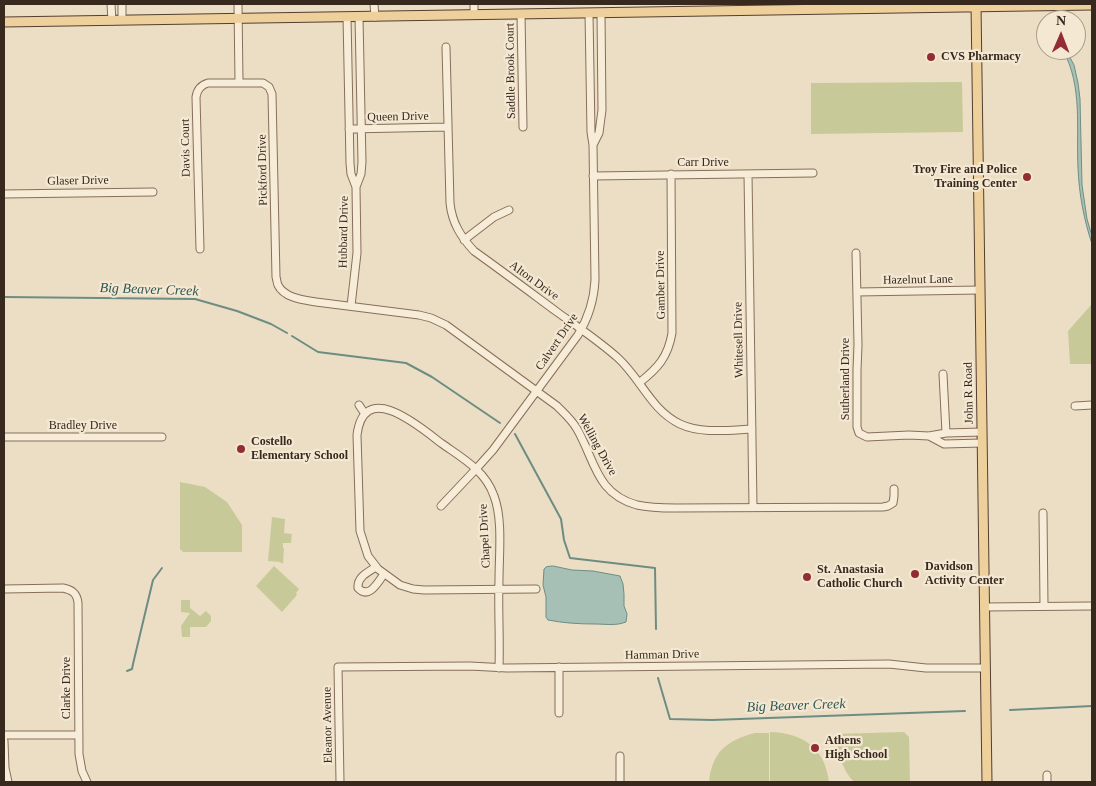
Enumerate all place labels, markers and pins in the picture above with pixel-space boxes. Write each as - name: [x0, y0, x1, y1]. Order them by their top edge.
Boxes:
- place label: CVS Pharmacy: [941, 50, 1021, 64]
- marker: CVS Pharmacy: [925, 51, 937, 63]
- place label: Troy Fire and Police Training Center: [913, 163, 1017, 191]
- marker: Troy Fire and Police Training Center: [1021, 171, 1033, 183]
- place label: Costello Elementary School: [251, 435, 348, 463]
- marker: Costello Elementary School: [235, 443, 247, 455]
- place label: Davidson Activity Center: [925, 560, 1004, 588]
- place label: St. Anastasia Catholic Church: [817, 563, 902, 591]
- marker: Davidson Activity Center: [909, 568, 921, 580]
- marker: St. Anastasia Catholic Church: [801, 571, 813, 583]
- place label: Athens High School: [825, 734, 887, 762]
- marker: Athens High School: [809, 742, 821, 754]

